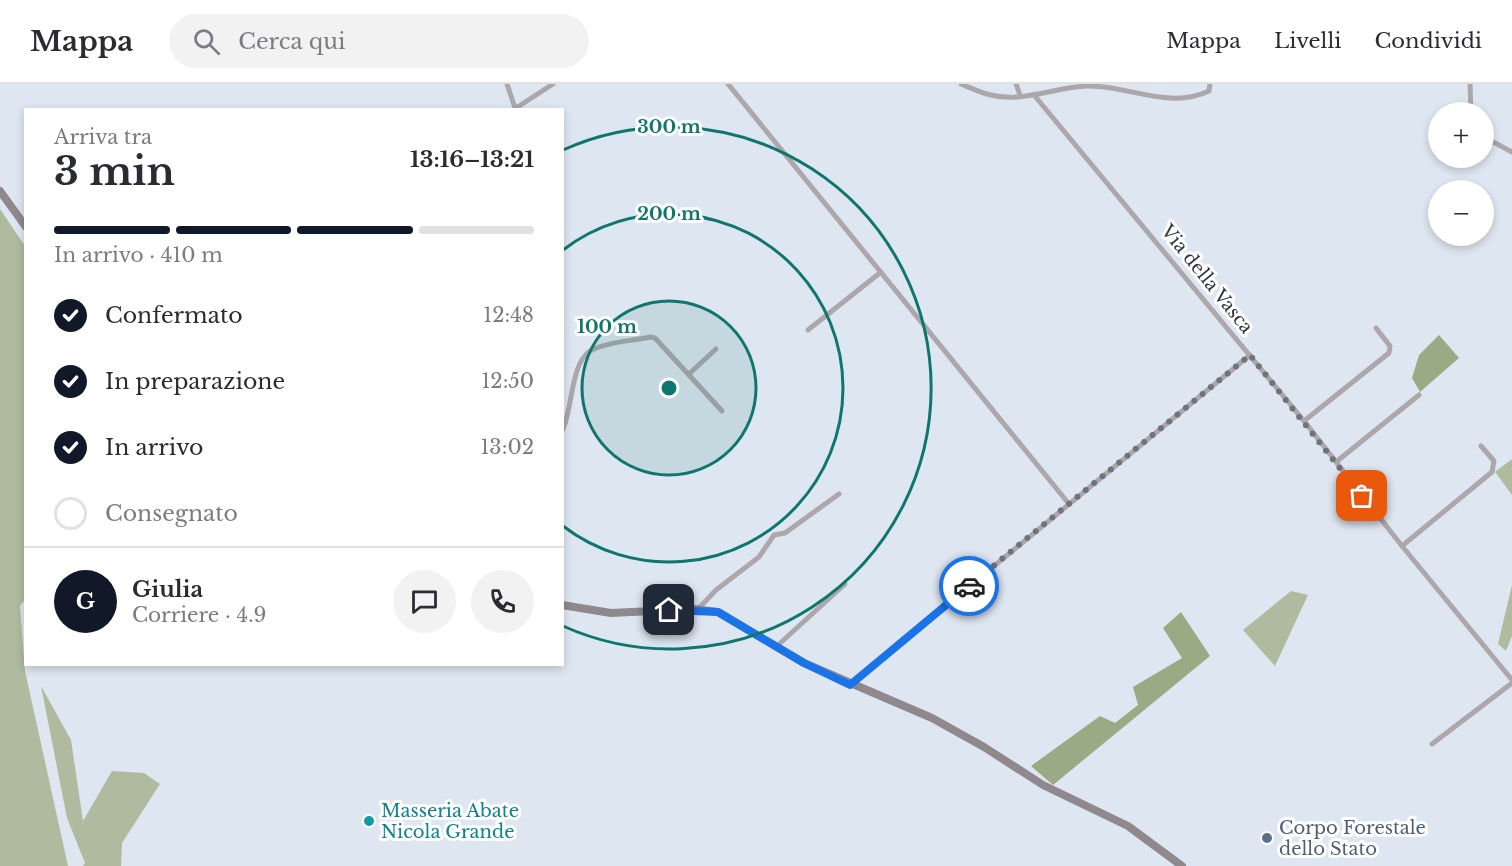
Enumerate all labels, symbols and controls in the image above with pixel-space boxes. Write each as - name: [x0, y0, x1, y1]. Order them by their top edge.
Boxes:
- search box: [169, 14, 589, 68]
- text: Mappa: [30, 24, 133, 59]
- icon: search: [190, 25, 223, 58]
- text: Cerca qui: [238, 28, 345, 55]
- text: Mappa: [1166, 28, 1241, 54]
- text: Livelli: [1274, 28, 1341, 54]
- text: Condividi: [1374, 28, 1482, 54]
- map controls: [1428, 102, 1494, 246]
- button: +: [1428, 102, 1494, 168]
- text: 300 m: [637, 116, 701, 138]
- text: Arriva tra: [54, 125, 152, 149]
- text: 13:16–13:21: [410, 146, 534, 173]
- text: 3 min: [54, 147, 175, 196]
- button: −: [1428, 180, 1494, 246]
- text: 200 m: [637, 203, 701, 225]
- street label: Via della Vasca: [1156, 219, 1258, 338]
- text: In arrivo · 410 m: [54, 243, 223, 267]
- icon: check: [54, 299, 87, 332]
- text: Confermato: [105, 302, 243, 329]
- text: 12:48: [483, 303, 534, 327]
- text: 100 m: [577, 316, 637, 338]
- icon: check: [54, 365, 87, 398]
- text: In preparazione: [105, 368, 285, 395]
- text: 12:50: [481, 369, 534, 393]
- centre of rings: [659, 378, 679, 398]
- icon: check: [54, 431, 87, 464]
- text: In arrivo: [105, 434, 204, 461]
- text: 13:02: [480, 435, 534, 459]
- pin: [1336, 470, 1387, 521]
- icon: bag: [1345, 479, 1378, 512]
- text: Consegnato: [105, 500, 238, 527]
- courier: [939, 556, 999, 616]
- button: chat: [393, 570, 456, 633]
- button: phone: [471, 570, 534, 633]
- icon: car: [953, 570, 986, 603]
- text: Giulia: [132, 576, 203, 603]
- pin: [643, 584, 694, 635]
- text: G: [76, 588, 95, 615]
- icon: home: [652, 593, 685, 626]
- text: Corriere · 4.9: [132, 603, 266, 627]
- place label: Masseria Abate Nicola Grande: [381, 800, 519, 843]
- marker: Masseria Abate Nicola Grande: [362, 814, 376, 828]
- place label: Corpo Forestale dello Stato: [1279, 817, 1426, 860]
- marker: Corpo Forestale dello Stato: [1260, 831, 1274, 845]

